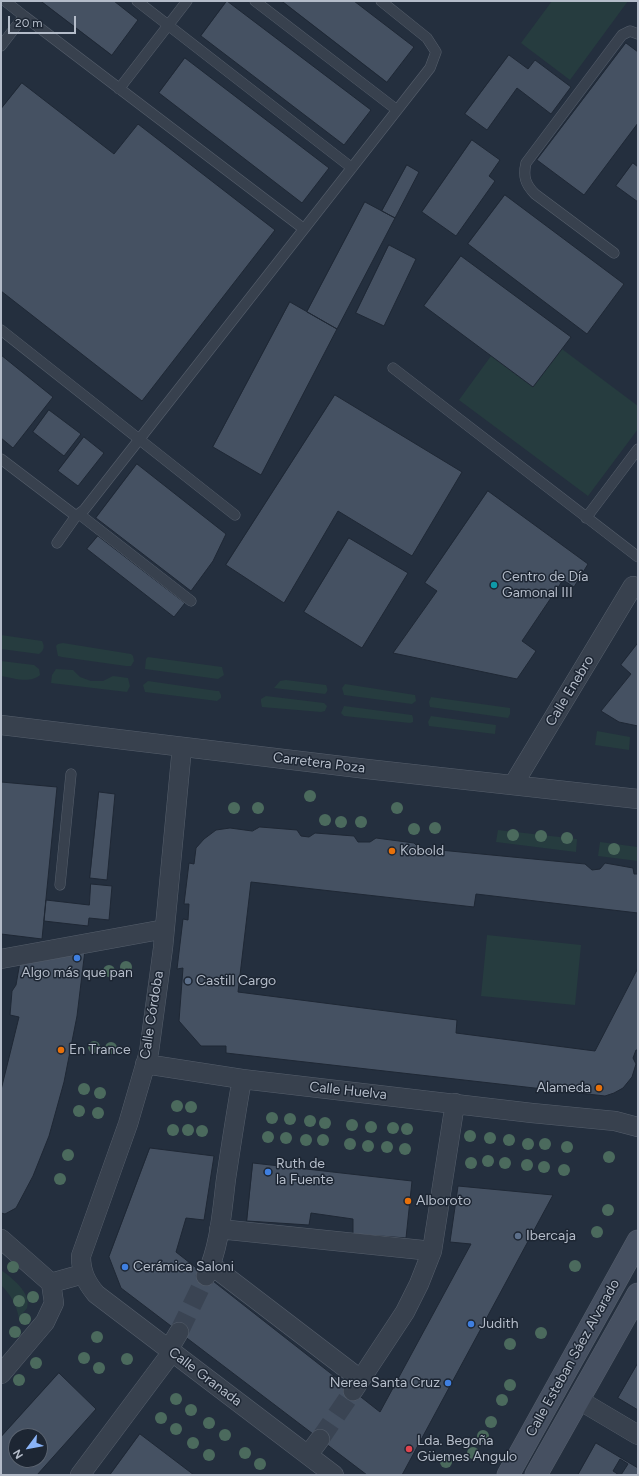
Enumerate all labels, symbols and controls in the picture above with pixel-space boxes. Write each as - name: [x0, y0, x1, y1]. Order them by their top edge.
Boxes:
- scale bar: [10, 8, 78, 34]
- text: 20 m: [15, 16, 43, 30]
- place label: Centro de Día Gamonal III: [502, 569, 588, 602]
- marker: Centro de Día Gamonal III: [489, 580, 499, 590]
- street label: Calle Enebro: [542, 653, 598, 729]
- street label: Carretera Poza: [272, 749, 366, 777]
- place label: Kobold: [400, 843, 444, 859]
- marker: Kobold: [387, 846, 397, 856]
- marker: Algo más que pan: [72, 953, 82, 963]
- place label: Algo más que pan: [21, 965, 133, 981]
- street label: Calle Córdoba: [137, 970, 167, 1060]
- place label: Castill Cargo: [196, 973, 276, 989]
- marker: Castill Cargo: [183, 976, 193, 986]
- place label: En Trance: [69, 1042, 131, 1058]
- marker: En Trance: [56, 1045, 66, 1055]
- street label: Calle Huelva: [308, 1079, 388, 1103]
- place label: Alameda: [536, 1080, 591, 1096]
- marker: Alameda: [594, 1083, 604, 1093]
- place label: Ruth de la Fuente: [276, 1156, 333, 1188]
- marker: Ruth de la Fuente: [263, 1167, 273, 1177]
- place label: Alboroto: [416, 1193, 471, 1209]
- marker: Alboroto: [403, 1196, 413, 1206]
- place label: Ibercaja: [526, 1228, 576, 1244]
- marker: Ibercaja: [513, 1231, 523, 1241]
- place label: Cerámica Saloni: [133, 1259, 234, 1275]
- marker: Cerámica Saloni: [120, 1262, 130, 1272]
- street label: Calle Esteban Sáez Alvarado: [523, 1276, 623, 1440]
- place label: Judith: [479, 1316, 519, 1332]
- marker: Judith: [466, 1319, 476, 1329]
- street label: Calle Granada: [165, 1344, 245, 1410]
- place label: Nerea Santa Cruz: [330, 1375, 440, 1391]
- marker: Nerea Santa Cruz: [443, 1378, 453, 1388]
- north arrow: [8, 1428, 48, 1468]
- place label: Lda. Begoña Güemes Angulo: [417, 1433, 517, 1466]
- marker: Lda. Begoña Güemes Angulo: [404, 1444, 414, 1454]
- text: N: [10, 1447, 26, 1461]

